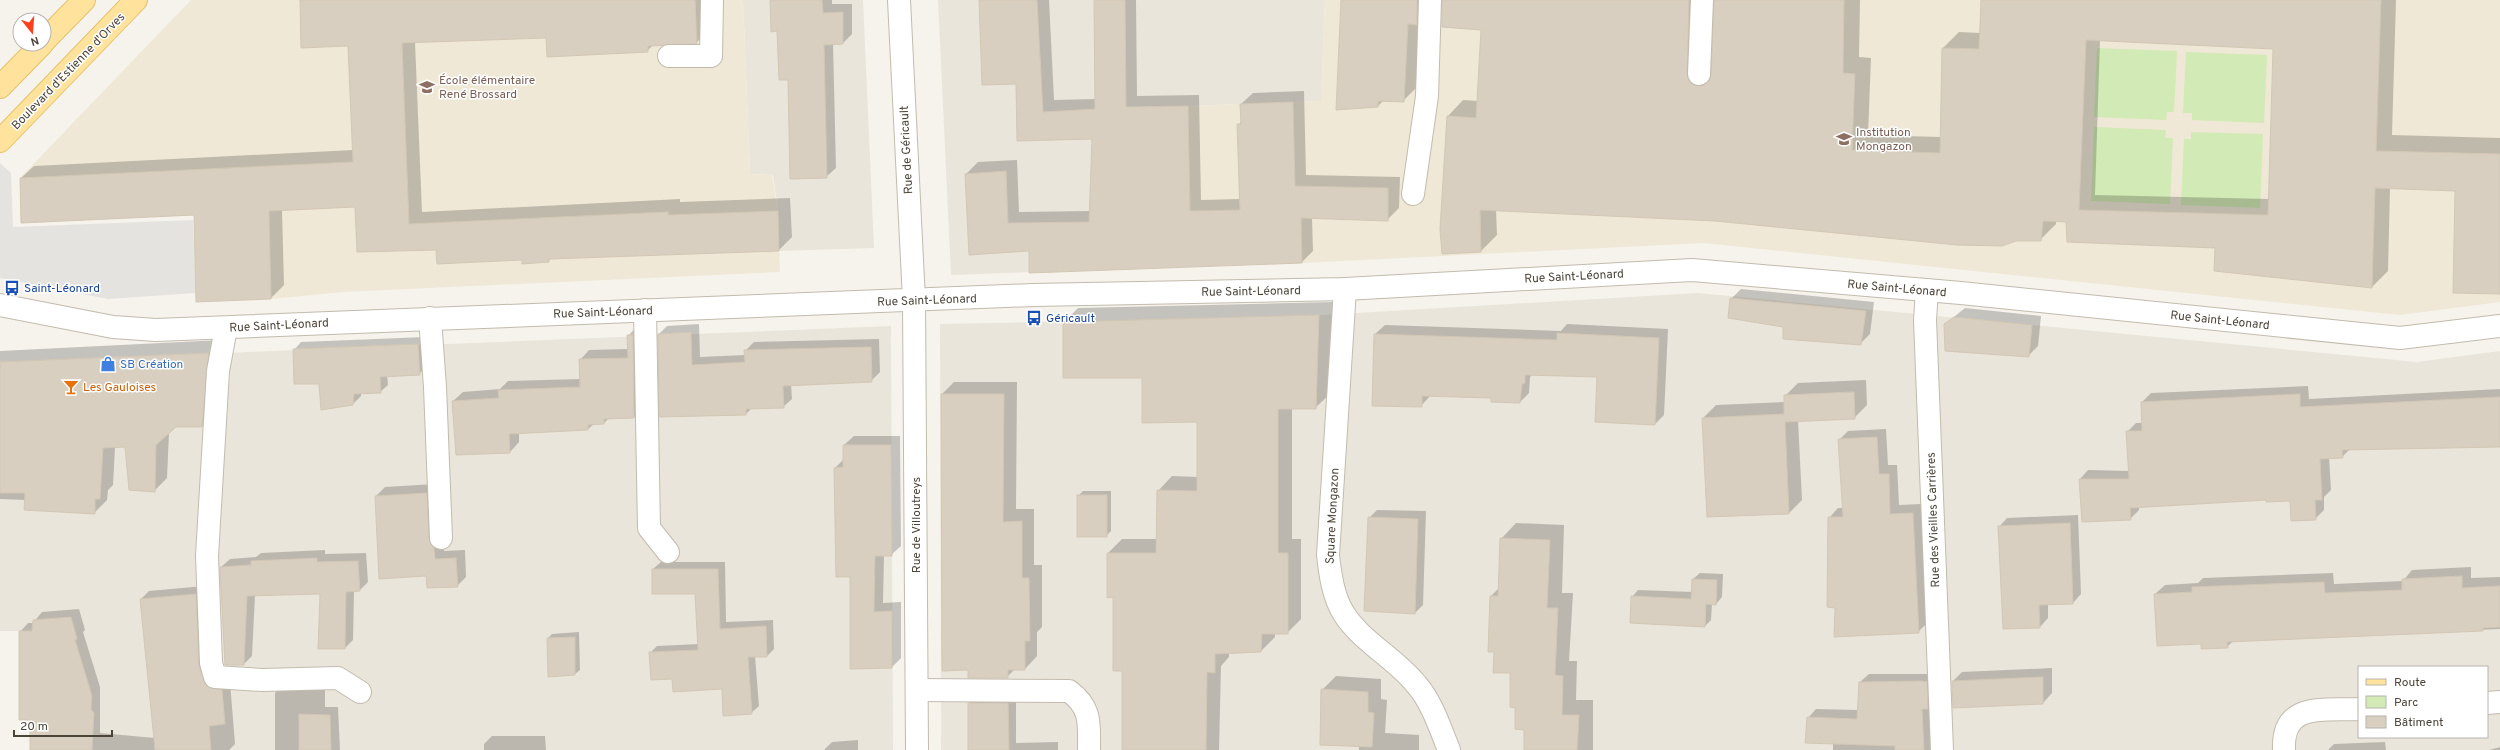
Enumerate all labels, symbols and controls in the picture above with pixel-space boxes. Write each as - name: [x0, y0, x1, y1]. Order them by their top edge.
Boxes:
- street label: Boulevard d'Estienne d'Orves: [8, 10, 129, 134]
- north arrow: [12, 12, 52, 52]
- text: N: [29, 33, 40, 48]
- place label: École élémentaire René Brossard: [439, 73, 535, 103]
- school or university icon: École élémentaire René Brossard: [418, 78, 436, 96]
- street label: Rue de Géricault: [897, 105, 917, 195]
- place label: Institution Mongazon: [1856, 125, 1912, 155]
- school or university icon: Institution Mongazon: [1835, 130, 1853, 148]
- street label: Rue Saint-Léonard: [1524, 266, 1624, 288]
- street label: Rue Saint-Léonard: [1847, 277, 1947, 301]
- bus stop icon: Saint-Léonard: [3, 279, 21, 297]
- place label: Saint-Léonard: [24, 281, 100, 297]
- street label: Rue Saint-Léonard: [1201, 283, 1301, 301]
- street label: Rue Saint-Léonard: [877, 291, 977, 311]
- street label: Rue Saint-Léonard: [553, 303, 653, 323]
- street label: Rue Saint-Léonard: [2169, 308, 2270, 334]
- bus stop icon: Géricault: [1025, 309, 1043, 327]
- place label: Géricault: [1046, 311, 1095, 327]
- street label: Rue Saint-Léonard: [229, 315, 329, 337]
- shop icon: SB Création: [99, 355, 117, 373]
- place label: SB Création: [120, 357, 183, 373]
- bar icon: Les Gauloises: [62, 378, 80, 396]
- place label: Les Gauloises: [83, 380, 156, 396]
- street label: Rue des Vieilles Carrières: [1924, 452, 1944, 588]
- street label: Square Mongazon: [1322, 467, 1344, 565]
- street label: Rue de Villoutreys: [909, 477, 925, 573]
- legend: [2358, 666, 2488, 738]
- text: Route: [2394, 675, 2426, 691]
- text: Parc: [2394, 695, 2418, 711]
- scale bar: [14, 712, 112, 738]
- text: Bâtiment: [2394, 715, 2444, 731]
- text: 20 m: [20, 719, 48, 735]

